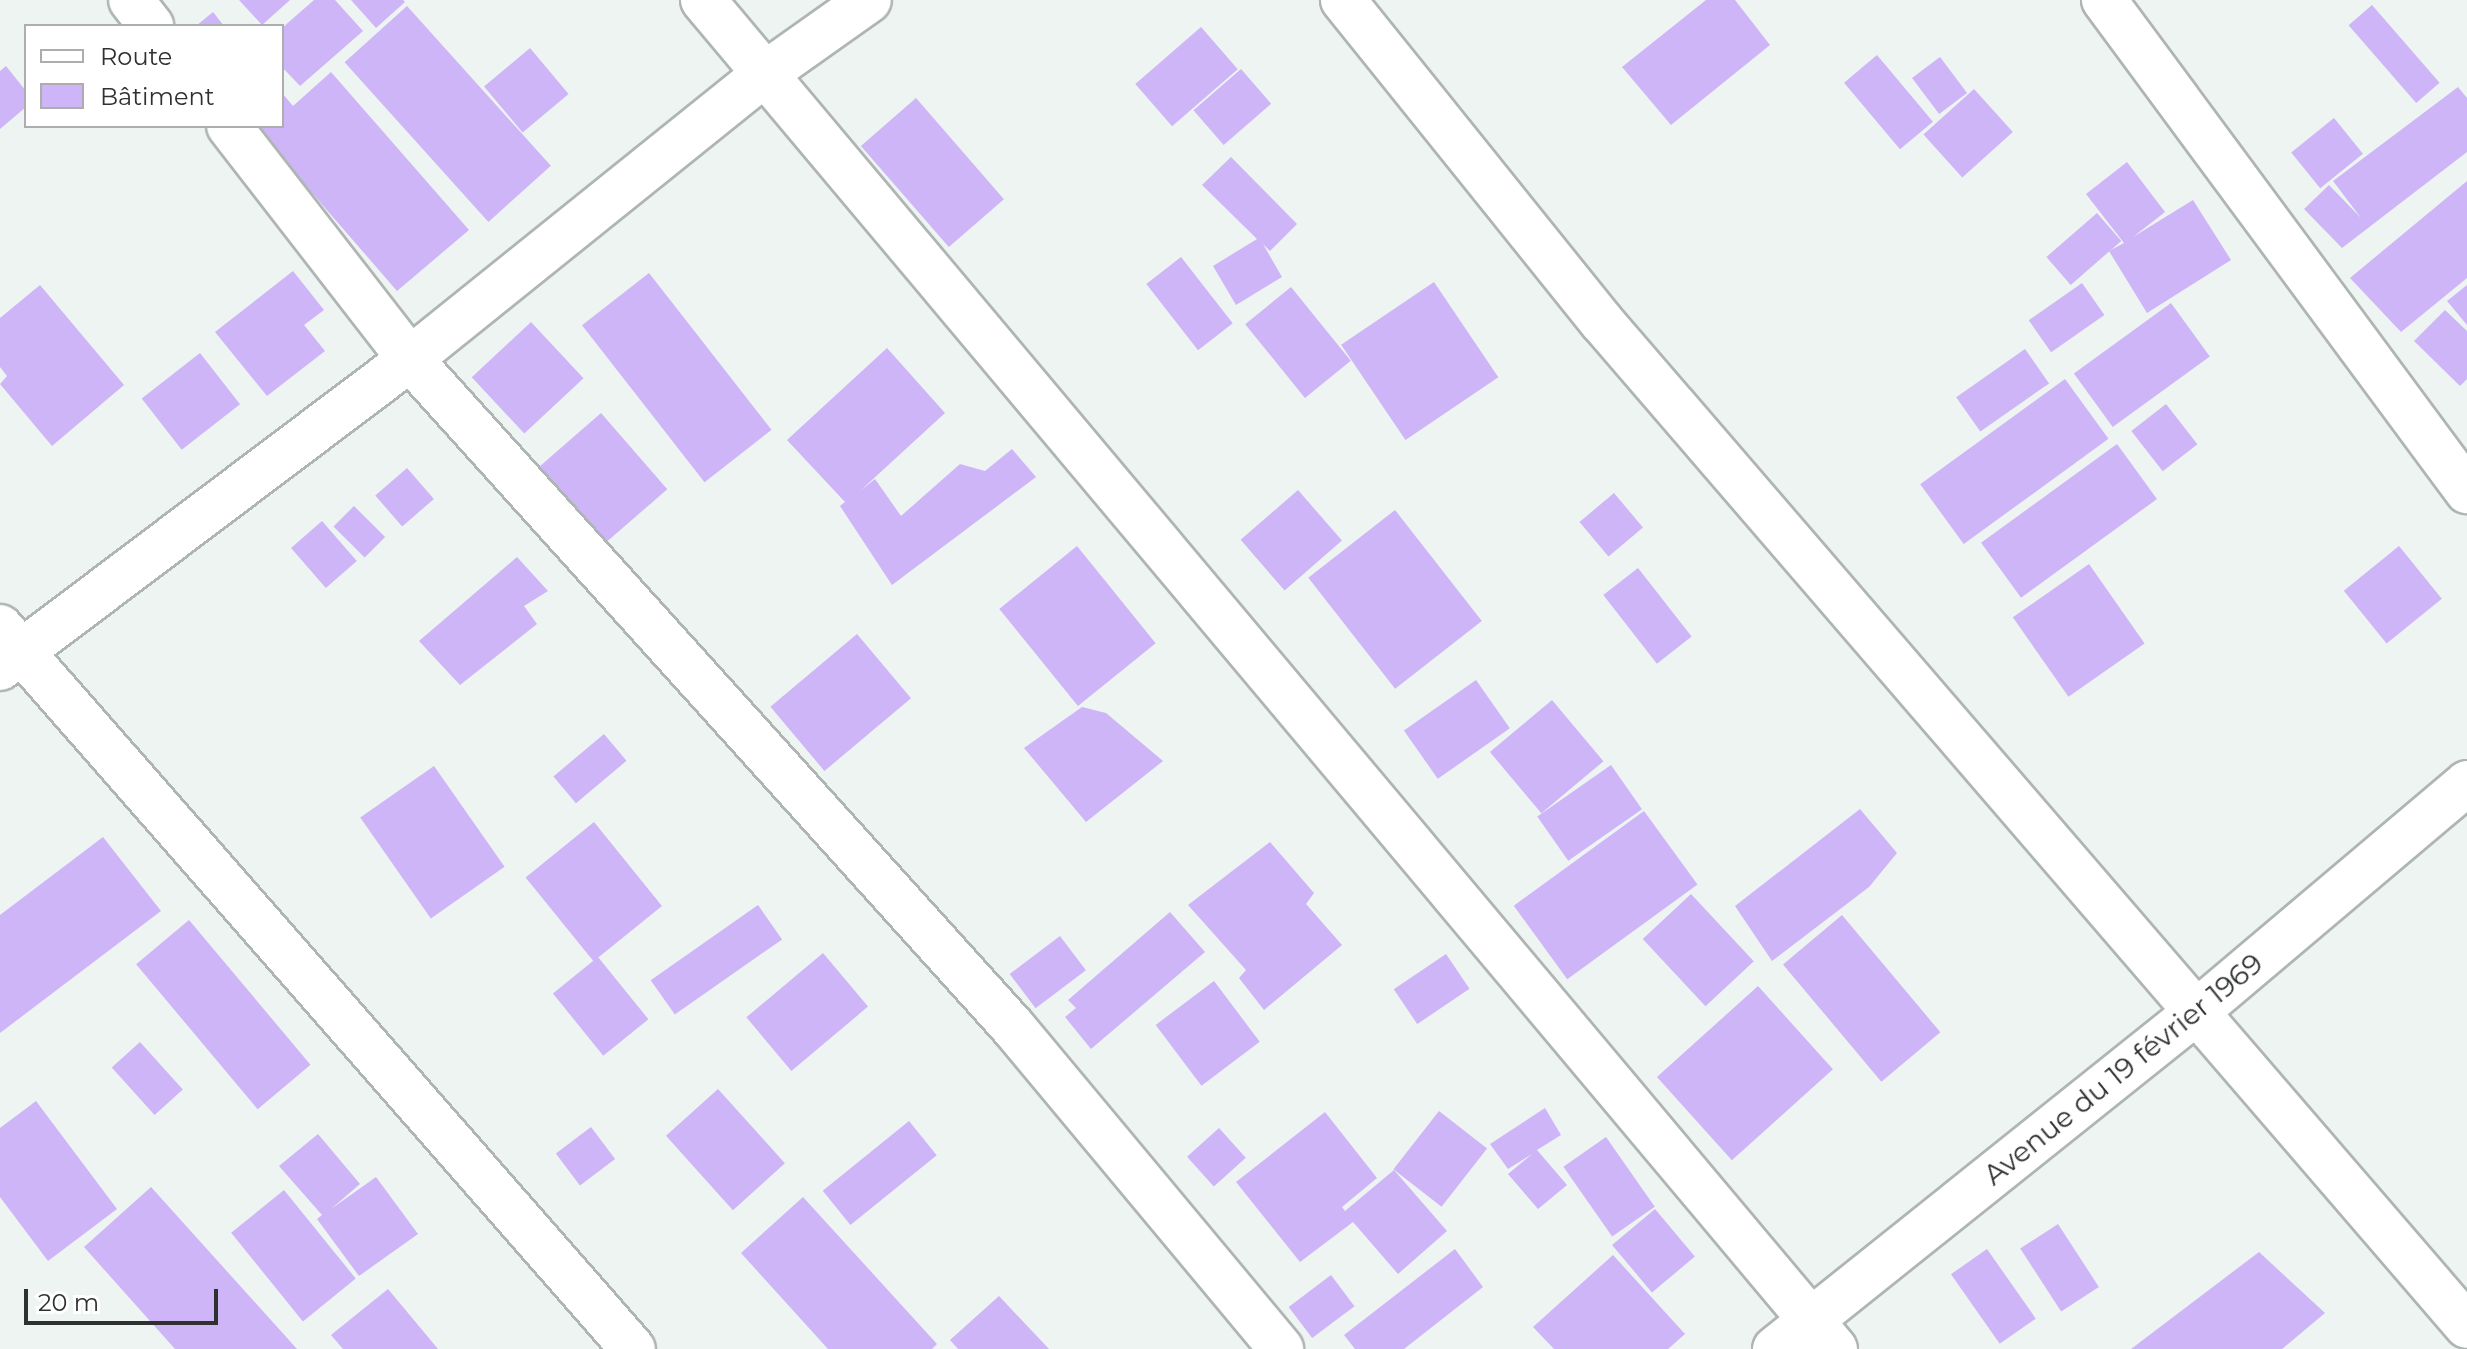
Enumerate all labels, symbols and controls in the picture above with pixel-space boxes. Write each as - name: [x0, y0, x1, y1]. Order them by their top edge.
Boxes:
- legend: [24, 24, 284, 128]
- text: Route: [100, 42, 172, 71]
- text: Bâtiment: [100, 82, 214, 111]
- street label: Avenue du 19 février 1969: [1977, 946, 2269, 1192]
- scale bar: [28, 1273, 222, 1323]
- text: 20 m: [38, 1288, 99, 1317]

